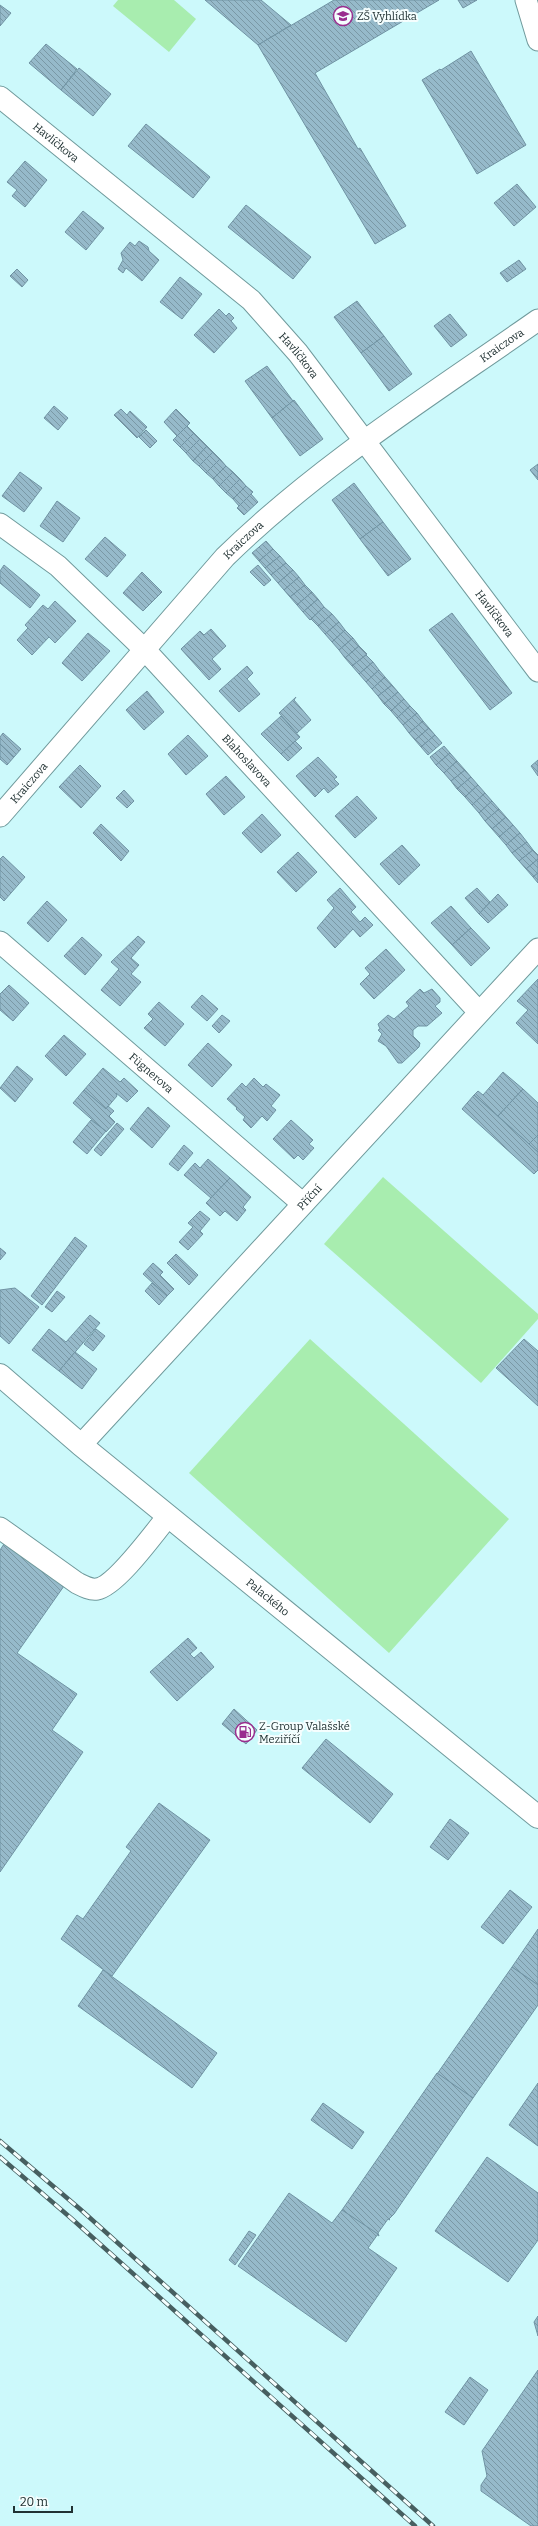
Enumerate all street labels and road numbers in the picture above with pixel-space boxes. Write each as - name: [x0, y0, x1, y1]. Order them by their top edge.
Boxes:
- street label: Havlíčkova: [30, 120, 82, 165]
- street label: Kraiczova: [477, 326, 526, 365]
- street label: Havlíčkova: [276, 330, 321, 381]
- street label: Kraiczova: [220, 518, 266, 562]
- street label: Havlíčkova: [473, 587, 517, 640]
- street label: Blahoslavova: [220, 732, 274, 789]
- street label: Kraiczova: [8, 760, 50, 806]
- street label: Fügnerova: [127, 1050, 176, 1095]
- street label: Příční: [294, 1181, 325, 1213]
- street label: Palackého: [244, 1576, 292, 1619]

